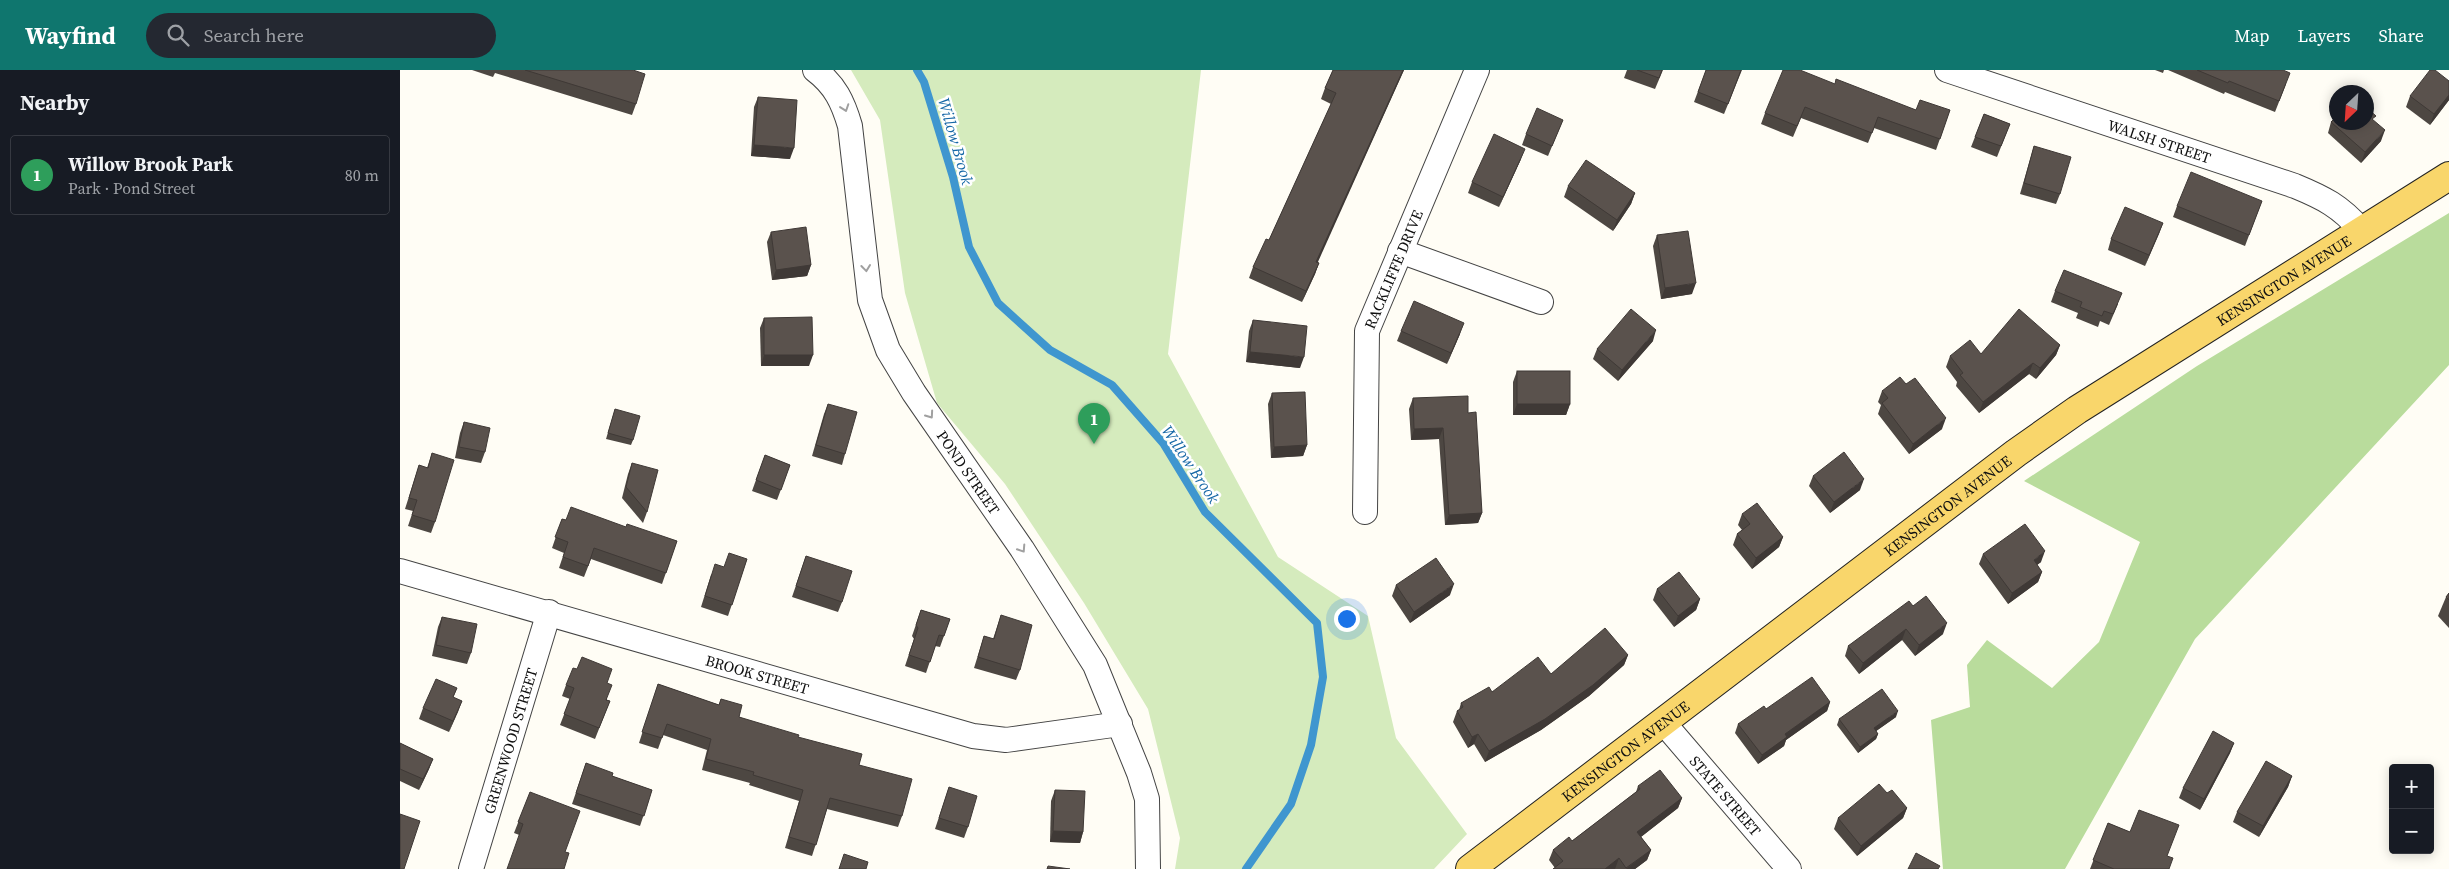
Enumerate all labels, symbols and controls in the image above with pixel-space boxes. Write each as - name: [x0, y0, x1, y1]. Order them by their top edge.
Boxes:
- search box: [146, 13, 496, 58]
- text: Wayfind: [25, 19, 116, 52]
- icon: search: [164, 21, 192, 49]
- text: Search here: [204, 22, 304, 48]
- text: Map: [2234, 23, 2269, 48]
- text: Layers: [2297, 23, 2350, 48]
- text: Share: [2378, 23, 2424, 48]
- north arrow: [2329, 85, 2374, 130]
- text: Nearby: [20, 88, 90, 117]
- water label: Willow Brook: [933, 95, 979, 187]
- one-way arrow: [839, 103, 849, 111]
- street label: WALSH STREET: [2105, 114, 2214, 168]
- text: Willow Brook Park: [68, 151, 233, 177]
- text: 1: [33, 164, 41, 186]
- text: 80 m: [345, 164, 379, 186]
- text: Park · Pond Street: [68, 177, 195, 199]
- street label: RACKLIFFE DRIVE: [1359, 206, 1427, 332]
- street label: KENSINGTON AVENUE: [2212, 230, 2355, 330]
- one-way arrow: [860, 264, 871, 272]
- pin: 1: [1078, 403, 1110, 444]
- one-way arrow: [924, 409, 933, 419]
- water label: Willow Brook: [1157, 421, 1225, 508]
- street label: POND STREET: [932, 426, 1005, 518]
- street label: KENSINGTON AVENUE: [1879, 450, 2015, 561]
- one-way arrow: [1016, 543, 1025, 553]
- your location: [1334, 606, 1360, 632]
- street label: BROOK STREET: [703, 649, 812, 699]
- street label: GREENWOOD STREET: [478, 665, 542, 816]
- street label: KENSINGTON AVENUE: [1557, 695, 1693, 806]
- street label: STATE STREET: [1685, 751, 1766, 840]
- map controls: [2389, 764, 2434, 854]
- button: +: [2389, 764, 2434, 809]
- button: −: [2389, 809, 2434, 854]

